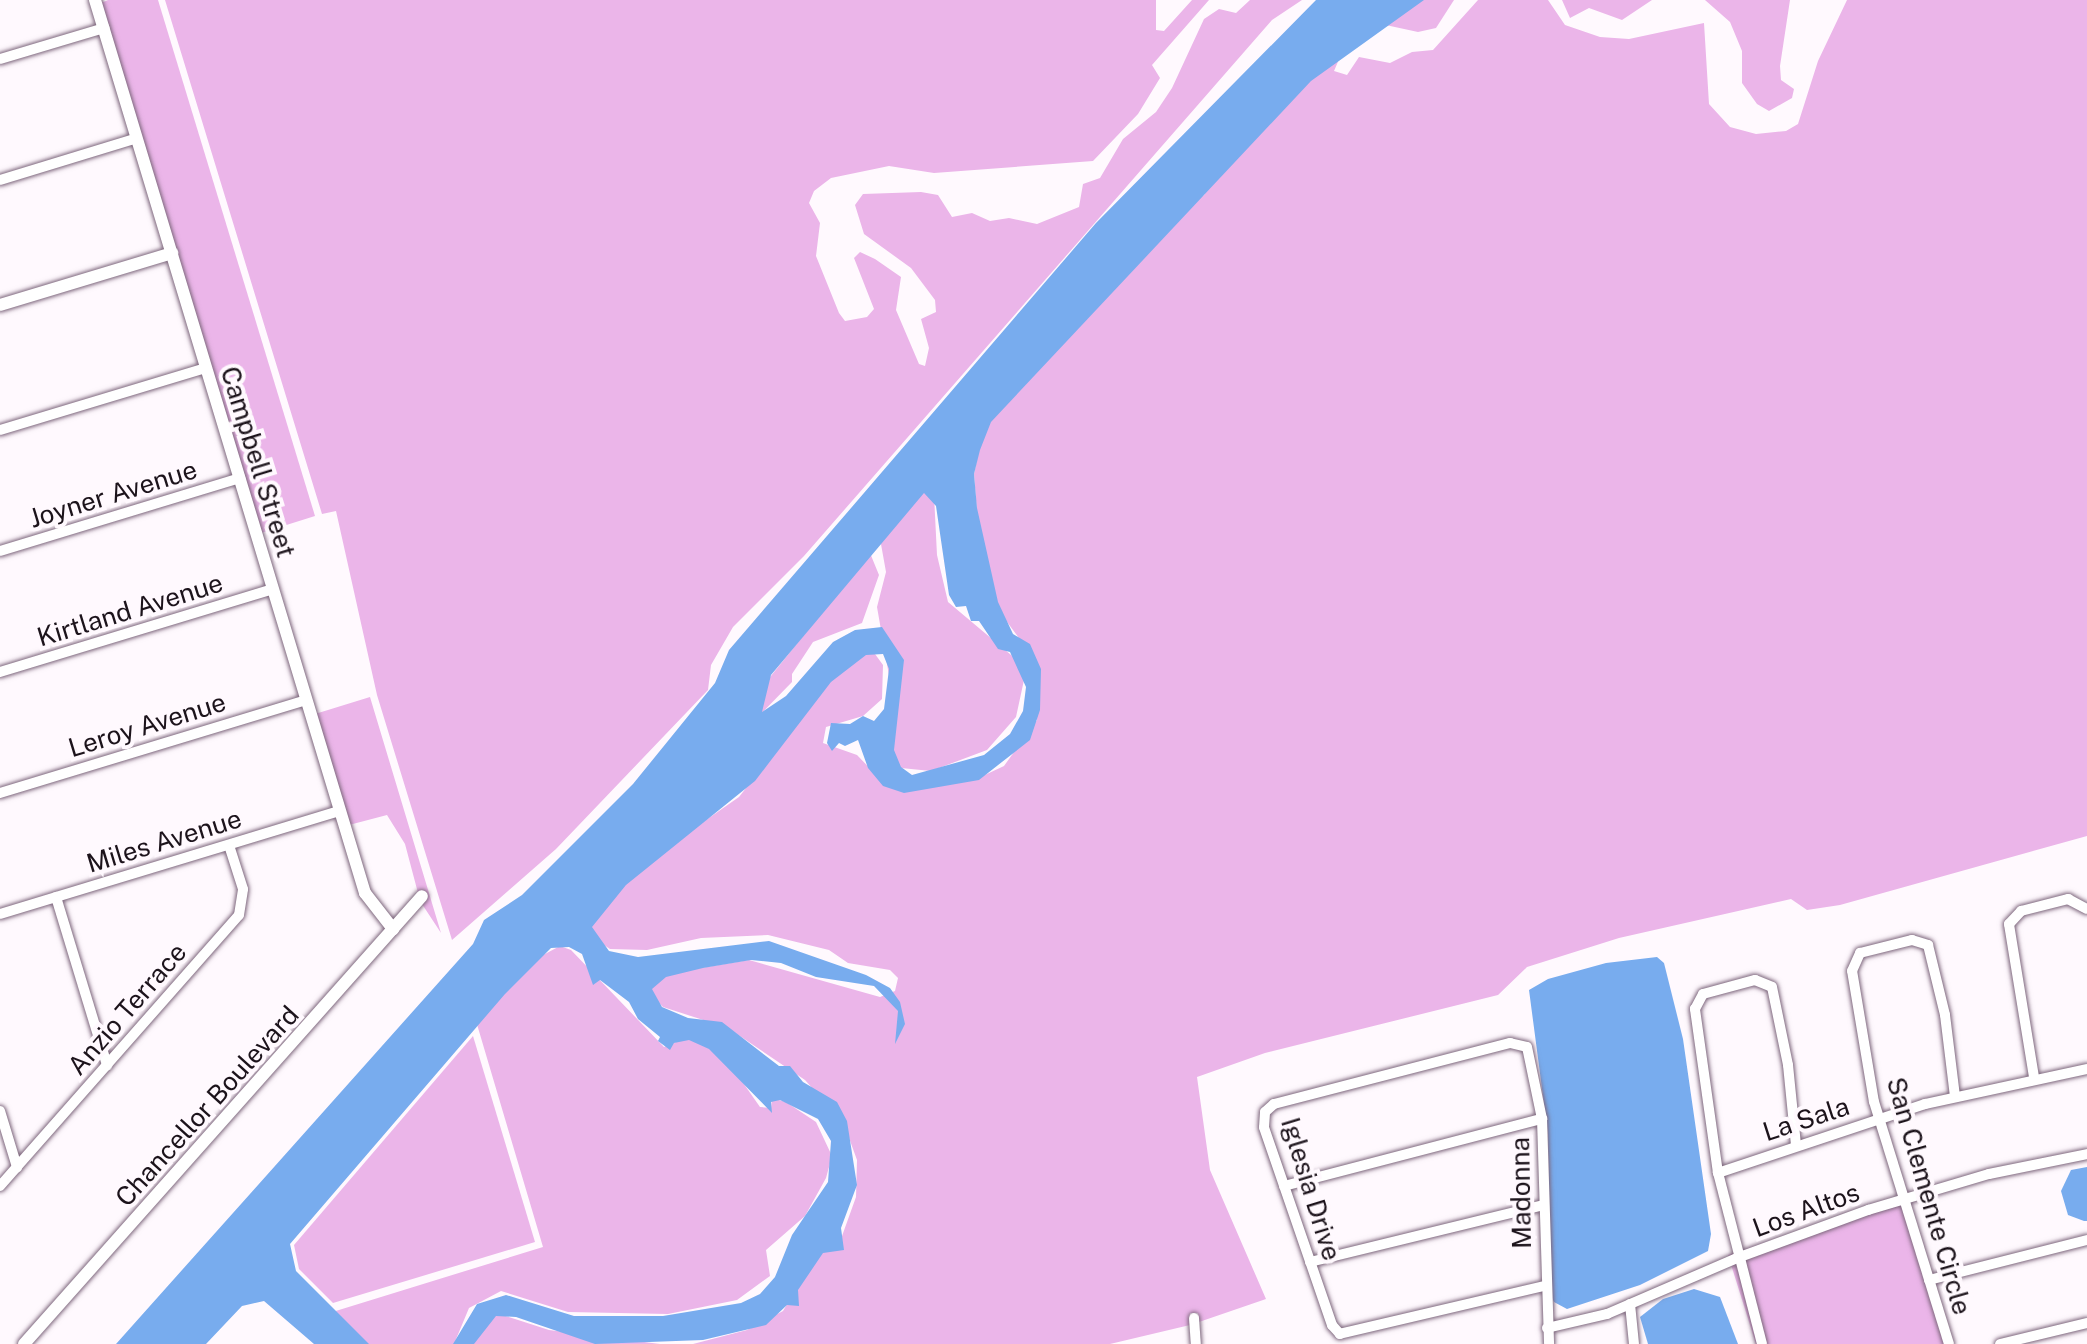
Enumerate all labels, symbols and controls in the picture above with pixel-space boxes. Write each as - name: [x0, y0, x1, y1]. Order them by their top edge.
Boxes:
- street label: Campbell Street: [214, 363, 302, 561]
- street label: Joyner Avenue: [25, 454, 201, 534]
- street label: Kirtland Avenue: [33, 567, 227, 653]
- street label: Leroy Avenue: [64, 686, 230, 764]
- street label: Miles Avenue: [83, 803, 245, 879]
- street label: Anzio Terrace: [61, 937, 193, 1081]
- street label: Chancellor Boulevard: [109, 999, 305, 1213]
- street label: San Clemente Circle: [1880, 1074, 1978, 1318]
- street label: La Sala: [1759, 1090, 1853, 1148]
- street label: Iglesia Drive: [1274, 1114, 1348, 1264]
- street label: Madonna: [1504, 1137, 1538, 1249]
- street label: Los Altos: [1748, 1176, 1864, 1244]

